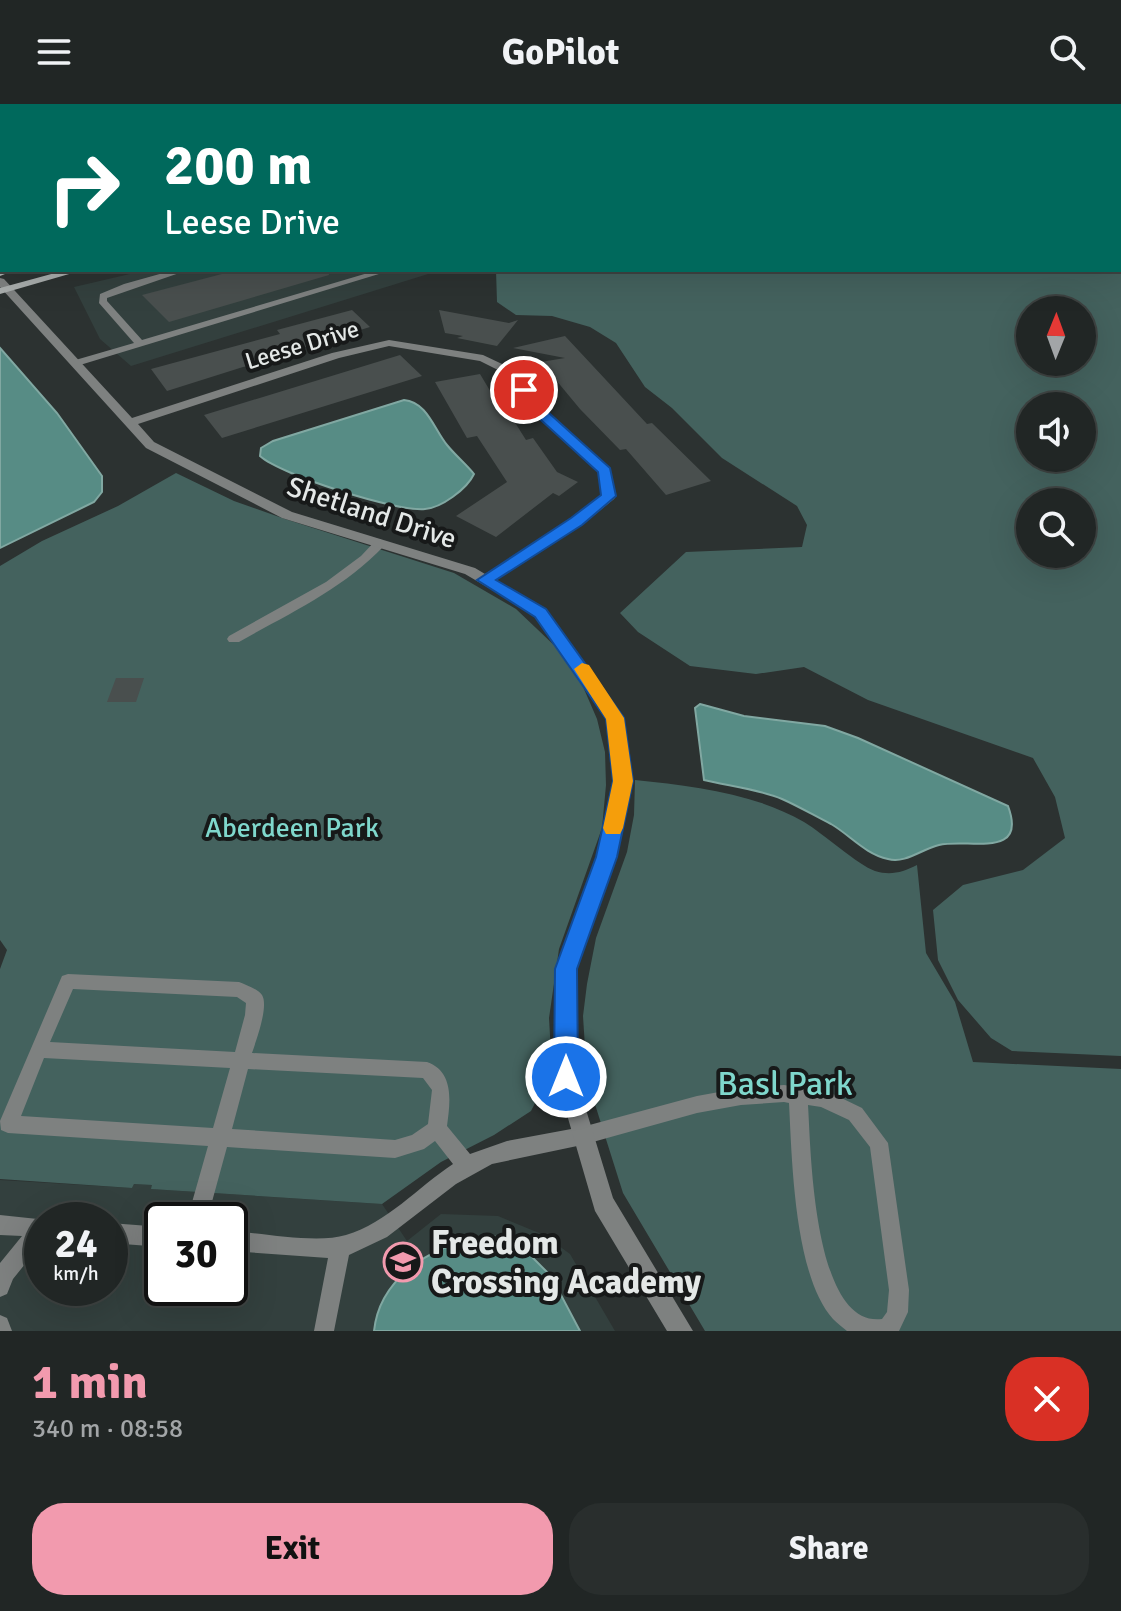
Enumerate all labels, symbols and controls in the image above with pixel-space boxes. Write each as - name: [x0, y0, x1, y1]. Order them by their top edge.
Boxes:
- icon: menu: [32, 30, 76, 74]
- text: GoPilot: [502, 30, 619, 75]
- icon: search: [1045, 30, 1089, 74]
- text: 200 m: [164, 131, 312, 200]
- icon: right: [32, 136, 136, 240]
- text: Leese Drive: [164, 200, 340, 245]
- north arrow: [1016, 296, 1096, 376]
- map controls: [1016, 296, 1096, 568]
- street label: Leese Drive: [241, 313, 363, 377]
- pin: [490, 356, 558, 424]
- icon: arrive: [502, 368, 546, 412]
- button: sound: [1016, 392, 1096, 472]
- street label: Shetland Drive: [283, 470, 461, 556]
- button: search: [1016, 488, 1096, 568]
- park label: Aberdeen Park: [205, 811, 379, 845]
- position arrow: [524, 1035, 608, 1119]
- park label: Basl Park: [717, 1063, 853, 1105]
- speed limit sign: 30: [144, 1202, 248, 1306]
- text: 24: [54, 1219, 98, 1269]
- place label: Freedom Crossing Academy: [431, 1222, 701, 1303]
- school or university icon: Freedom Crossing Academy: [382, 1241, 424, 1283]
- text: km/h: [53, 1261, 99, 1286]
- text: 1 min: [32, 1353, 148, 1412]
- button: close: [1005, 1357, 1089, 1441]
- text: 340 m · 08:58: [32, 1413, 183, 1445]
- button: Exit: [32, 1503, 553, 1595]
- button: Share: [569, 1503, 1089, 1595]

